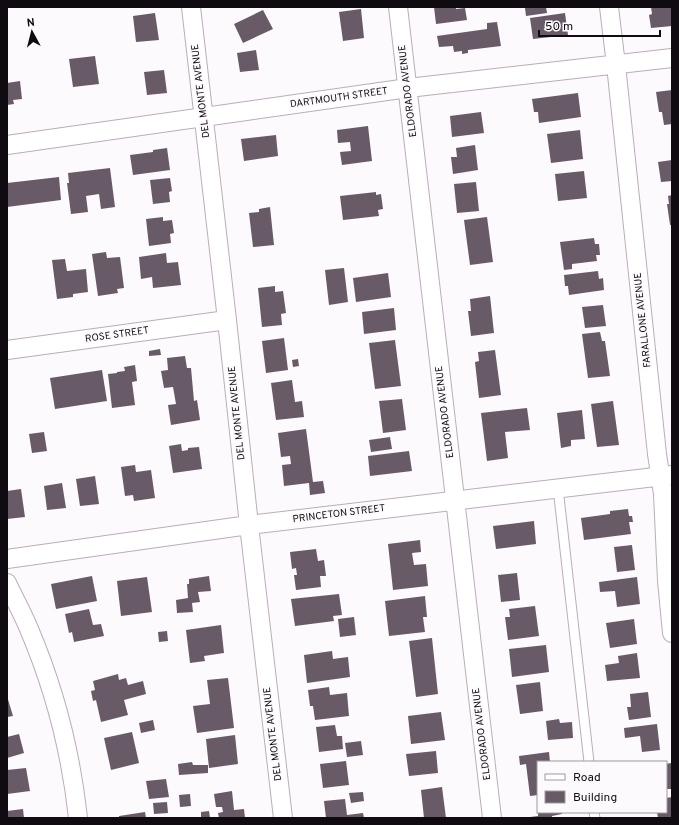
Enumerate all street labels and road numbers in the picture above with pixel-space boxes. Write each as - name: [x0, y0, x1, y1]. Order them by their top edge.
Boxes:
- street label: DEL MONTE AVENUE: [189, 43, 213, 139]
- street label: ELDORADO AVENUE: [396, 44, 420, 138]
- street label: DARTMOUTH STREET: [289, 85, 389, 111]
- street label: FARALLONE AVENUE: [632, 272, 654, 368]
- street label: ROSE STREET: [84, 324, 150, 346]
- street label: DEL MONTE AVENUE: [226, 365, 248, 461]
- street label: ELDORADO AVENUE: [433, 365, 457, 459]
- street label: PRINCETON STREET: [292, 502, 386, 526]
- street label: DEL MONTE AVENUE: [261, 686, 285, 782]
- street label: ELDORADO AVENUE: [470, 687, 494, 781]

